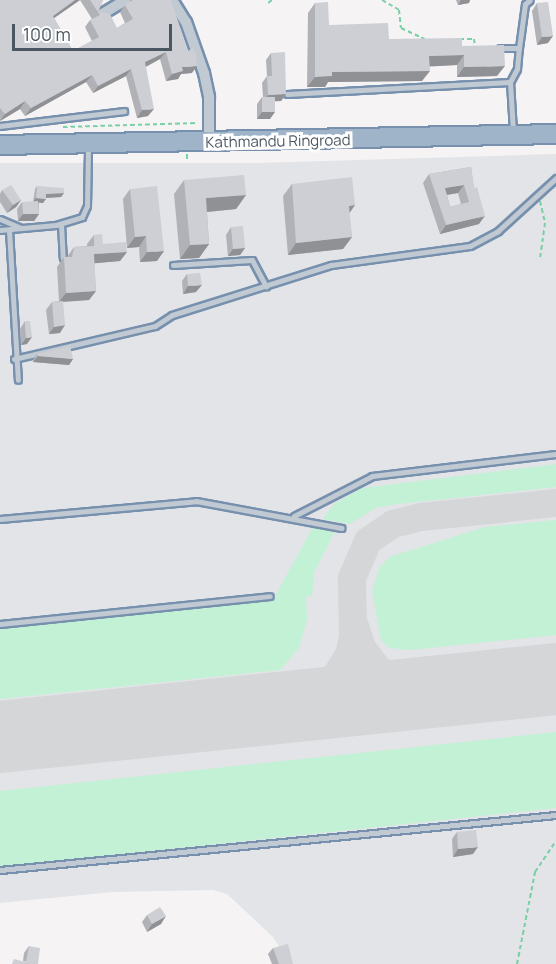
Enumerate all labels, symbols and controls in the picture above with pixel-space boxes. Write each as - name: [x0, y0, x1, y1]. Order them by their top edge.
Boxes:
- scale bar: [15, 12, 176, 50]
- text: 100 m: [23, 22, 71, 46]
- street label: Kathmandu Ringroad: [205, 131, 351, 151]

